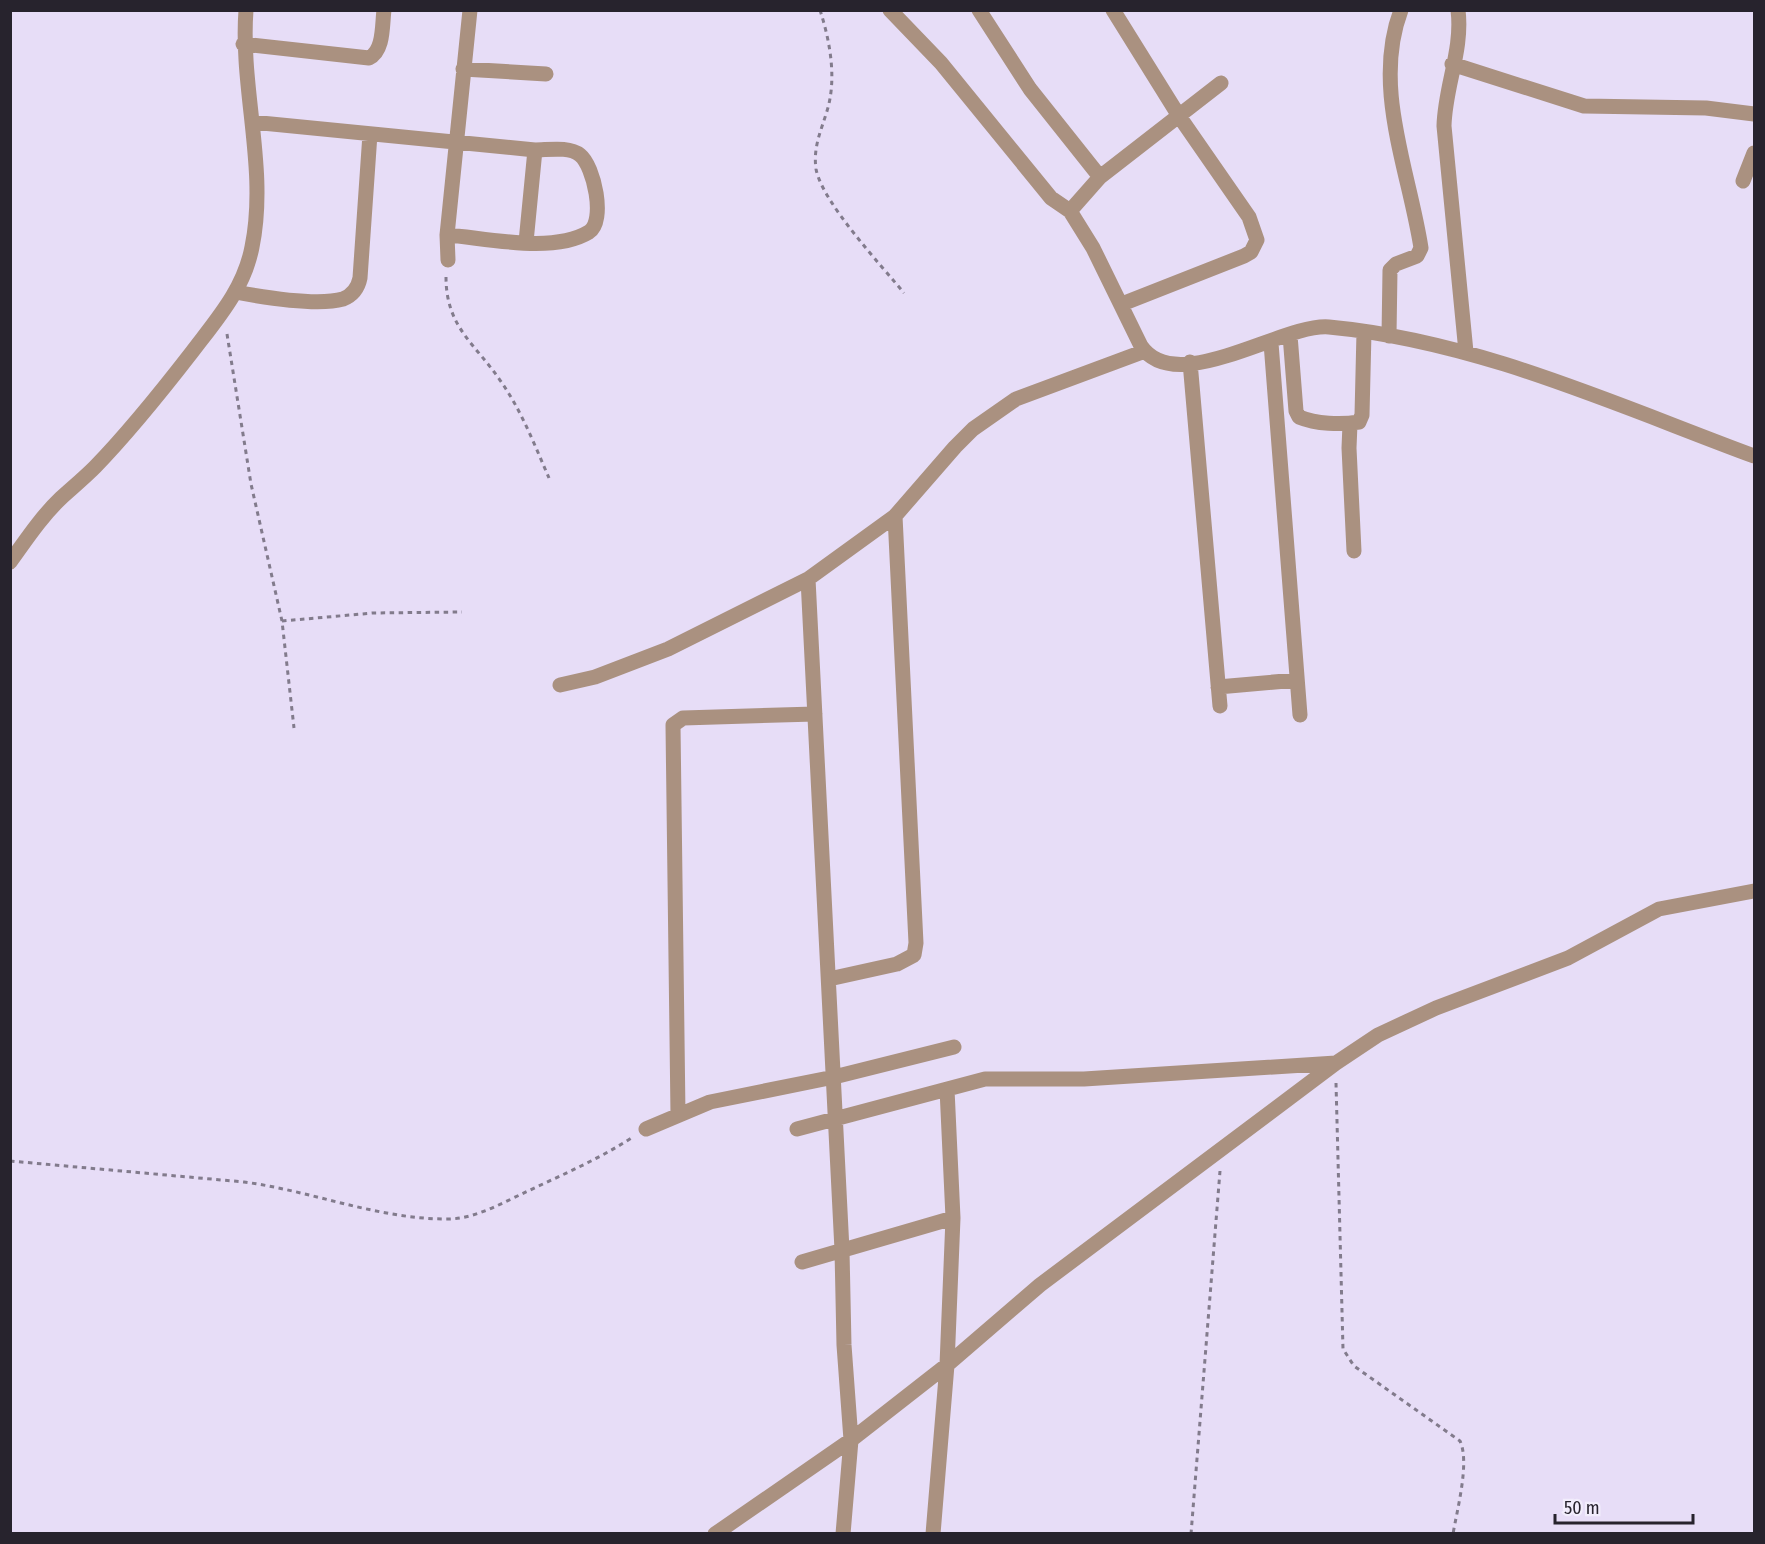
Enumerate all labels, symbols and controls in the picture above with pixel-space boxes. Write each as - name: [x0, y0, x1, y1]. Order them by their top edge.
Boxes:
- scale bar: [1555, 1487, 1693, 1525]
- text: 50 m: [1564, 1497, 1600, 1519]

